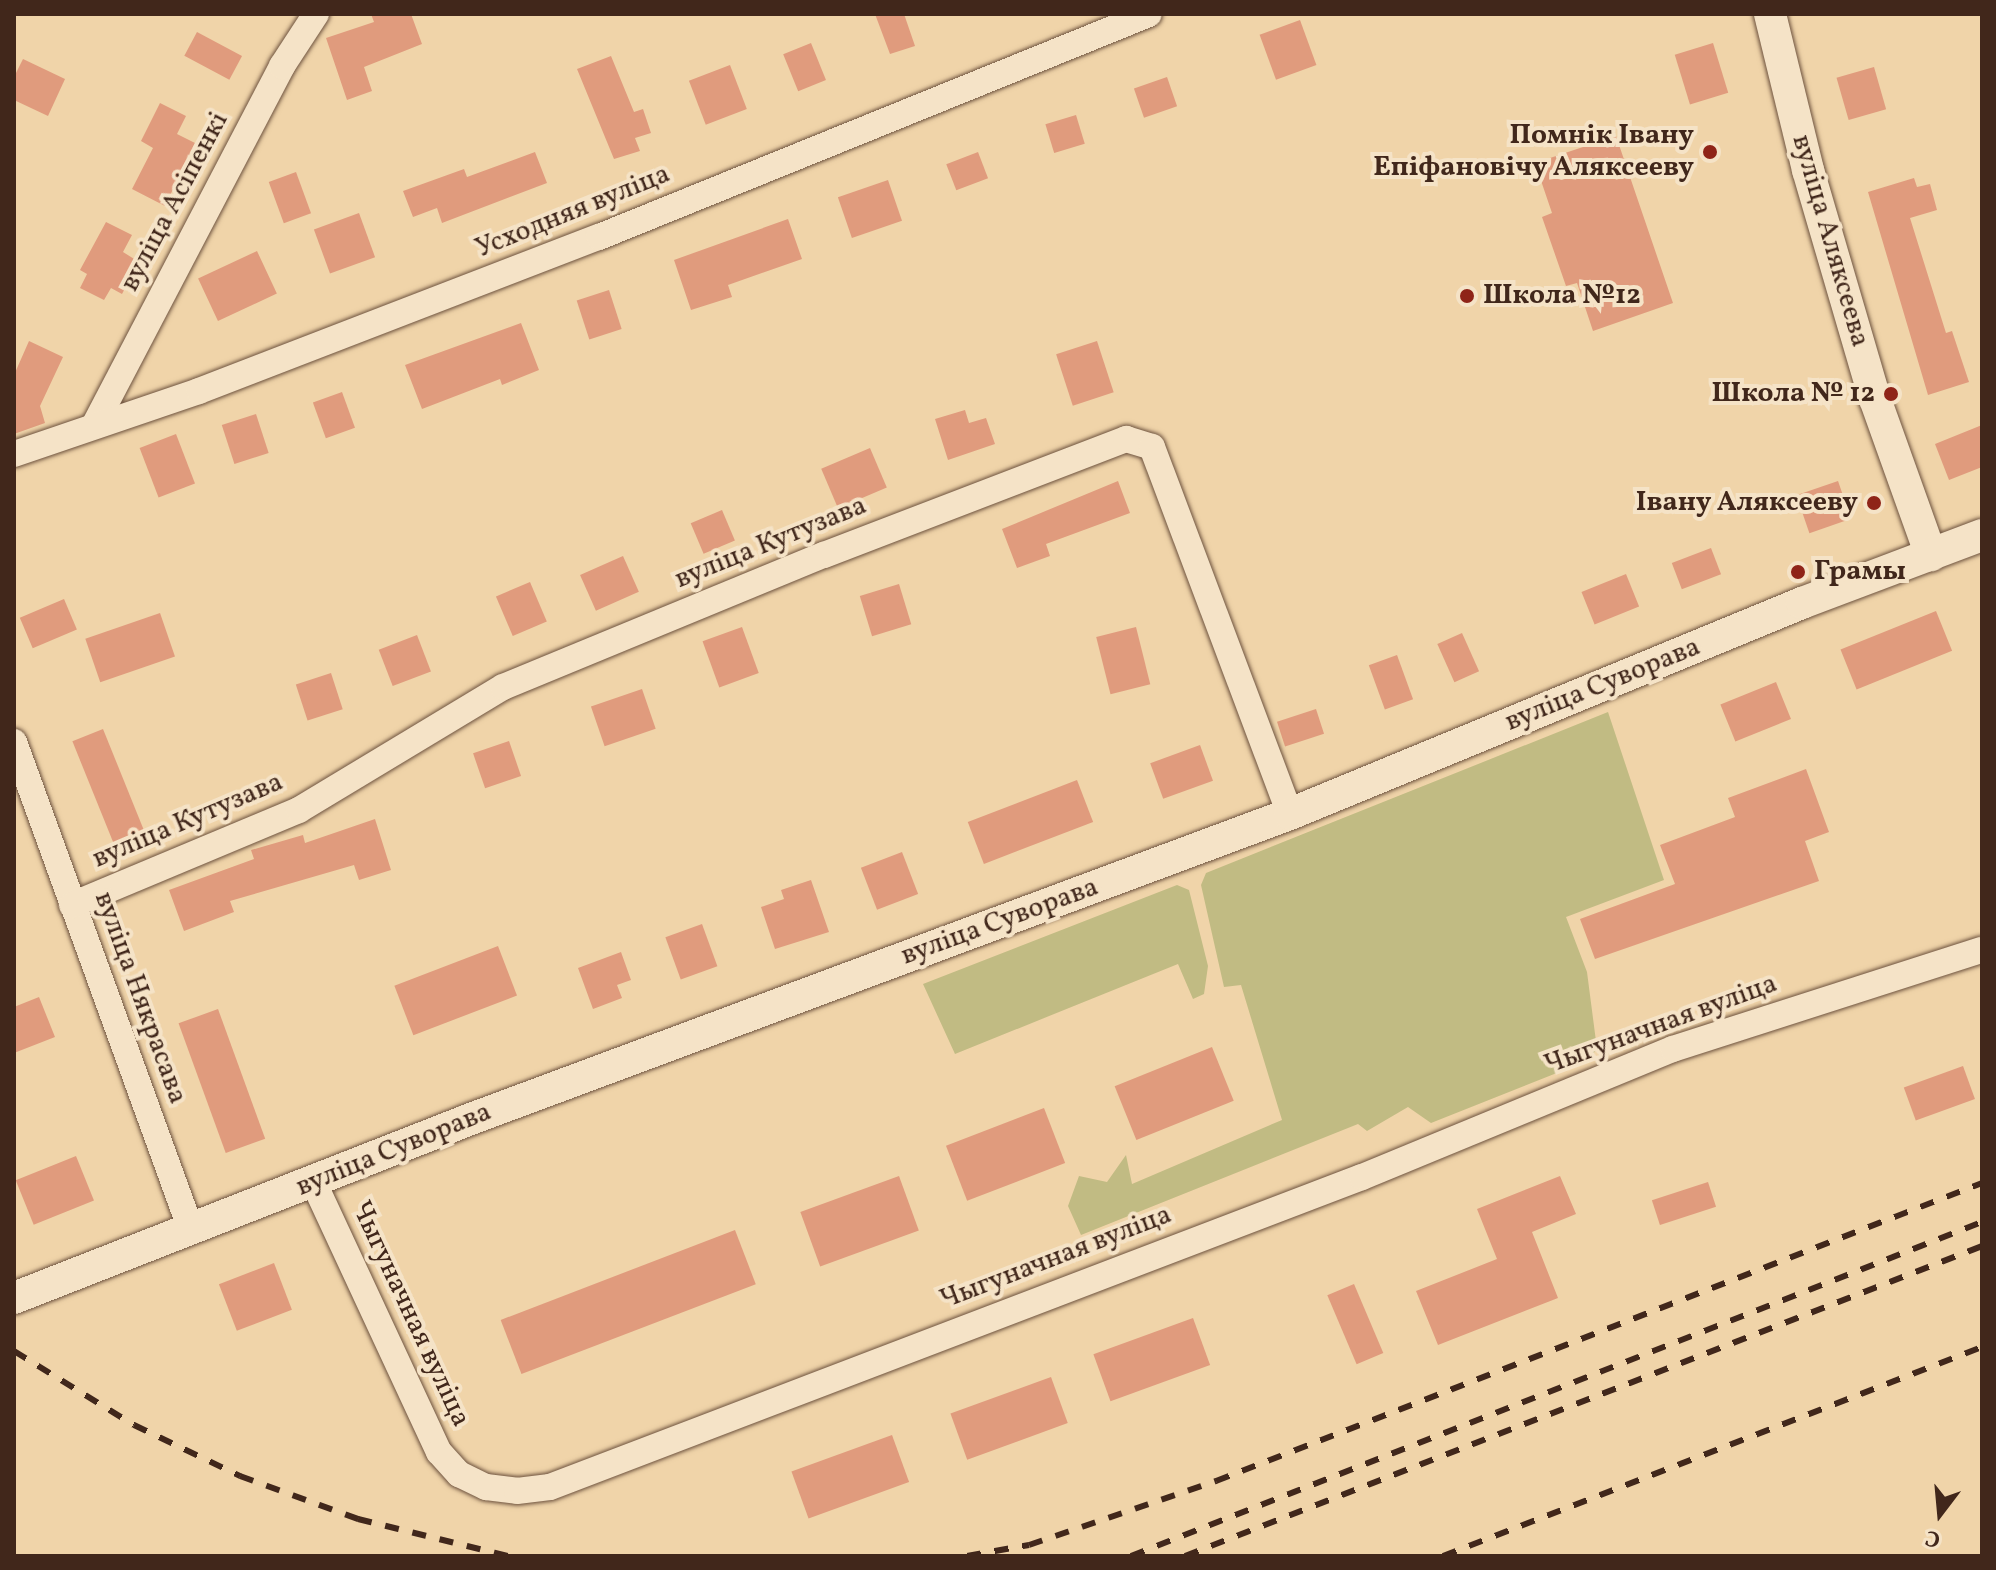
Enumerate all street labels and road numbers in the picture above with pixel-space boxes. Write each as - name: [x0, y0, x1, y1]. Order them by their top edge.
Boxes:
- street label: вуліца Асіпенкі: [114, 107, 236, 297]
- street label: вуліца Аляксеева: [1784, 131, 1876, 351]
- street label: Усходняя вуліца: [471, 158, 675, 266]
- street label: вуліца Кутузава: [670, 489, 872, 597]
- street label: вуліца Суворава: [1500, 631, 1706, 739]
- street label: вуліца Кутузава: [88, 766, 288, 876]
- street label: вуліца Суворава: [897, 871, 1103, 973]
- street label: вуліца Някрасава: [86, 887, 194, 1109]
- street label: Чыгуначная вуліца: [1540, 967, 1782, 1083]
- street label: вуліца Суворава: [291, 1096, 497, 1204]
- street label: Чыгуначная вуліца: [343, 1196, 477, 1432]
- street label: Чыгуначная вуліца: [936, 1198, 1176, 1318]

